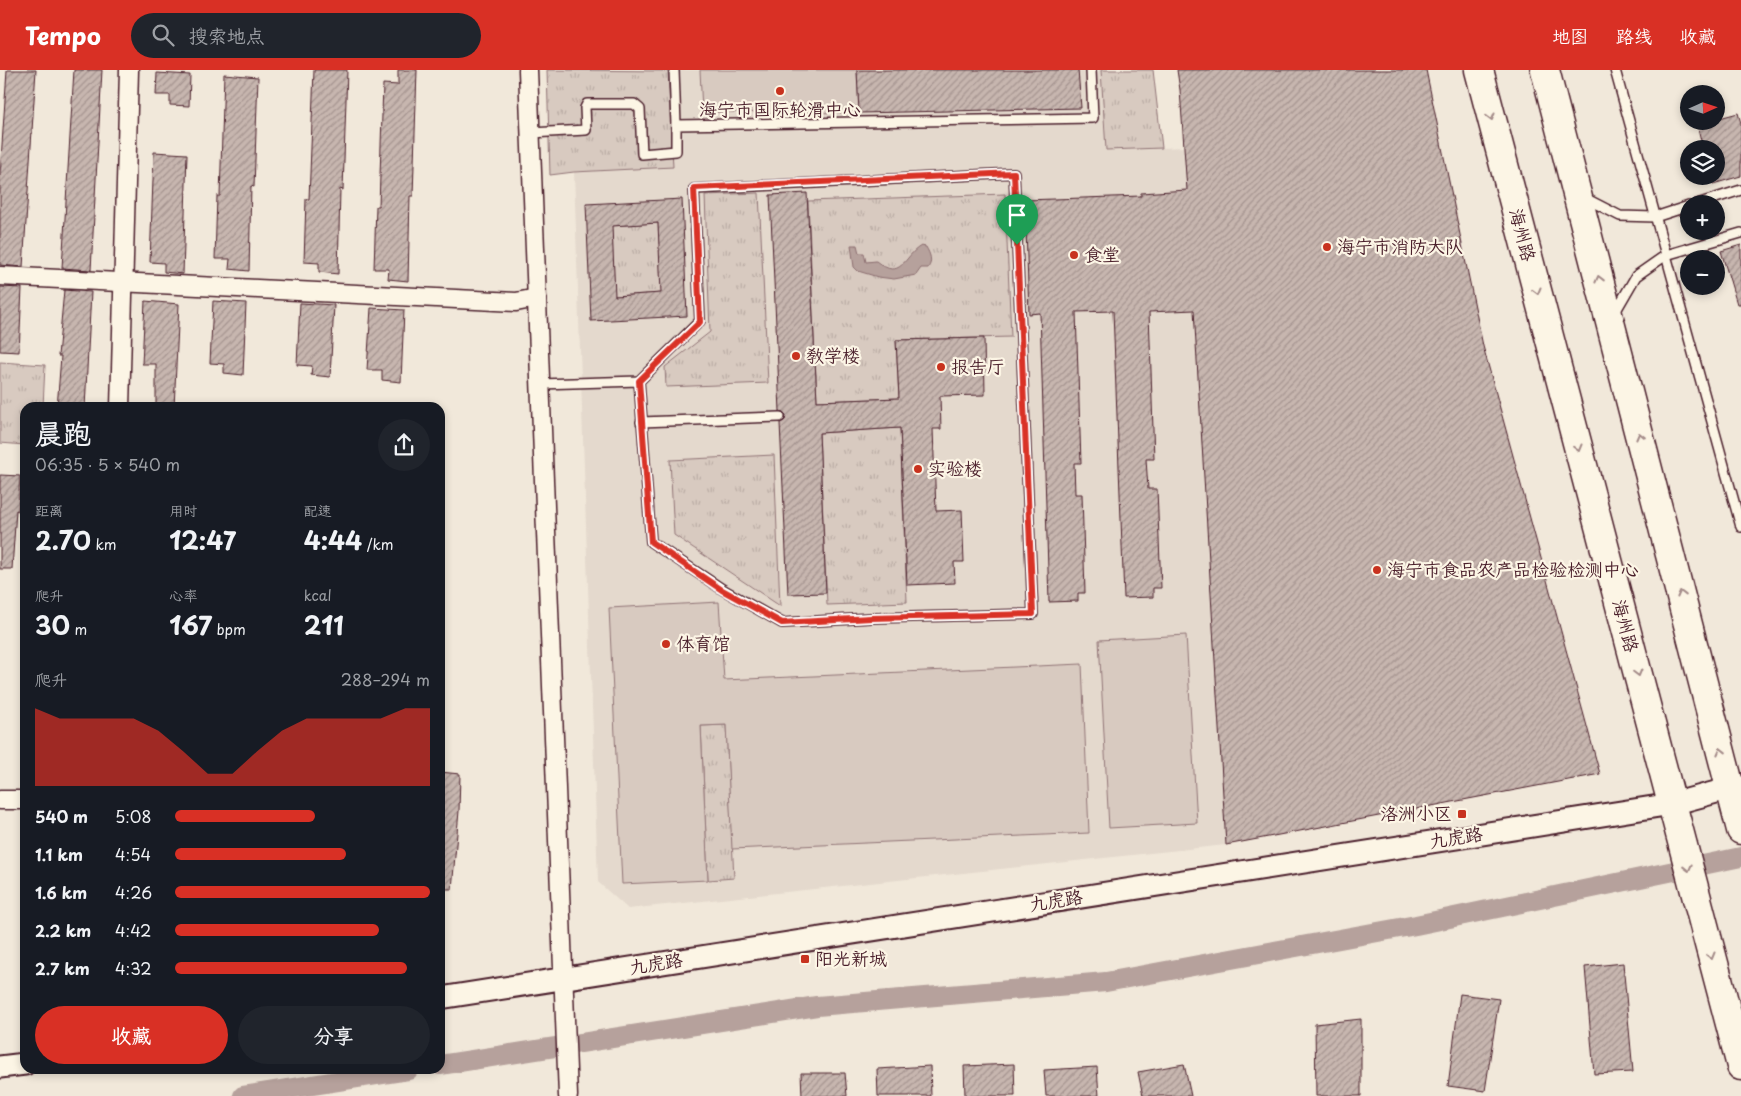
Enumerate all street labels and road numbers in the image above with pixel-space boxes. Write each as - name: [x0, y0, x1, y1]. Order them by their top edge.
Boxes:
- street label: 海州路: [1503, 205, 1543, 264]
- street label: 海州路: [1606, 596, 1646, 655]
- street label: 九虎路: [1427, 819, 1485, 854]
- street label: 九虎路: [1027, 882, 1085, 917]
- street label: 九虎路: [627, 945, 685, 980]

